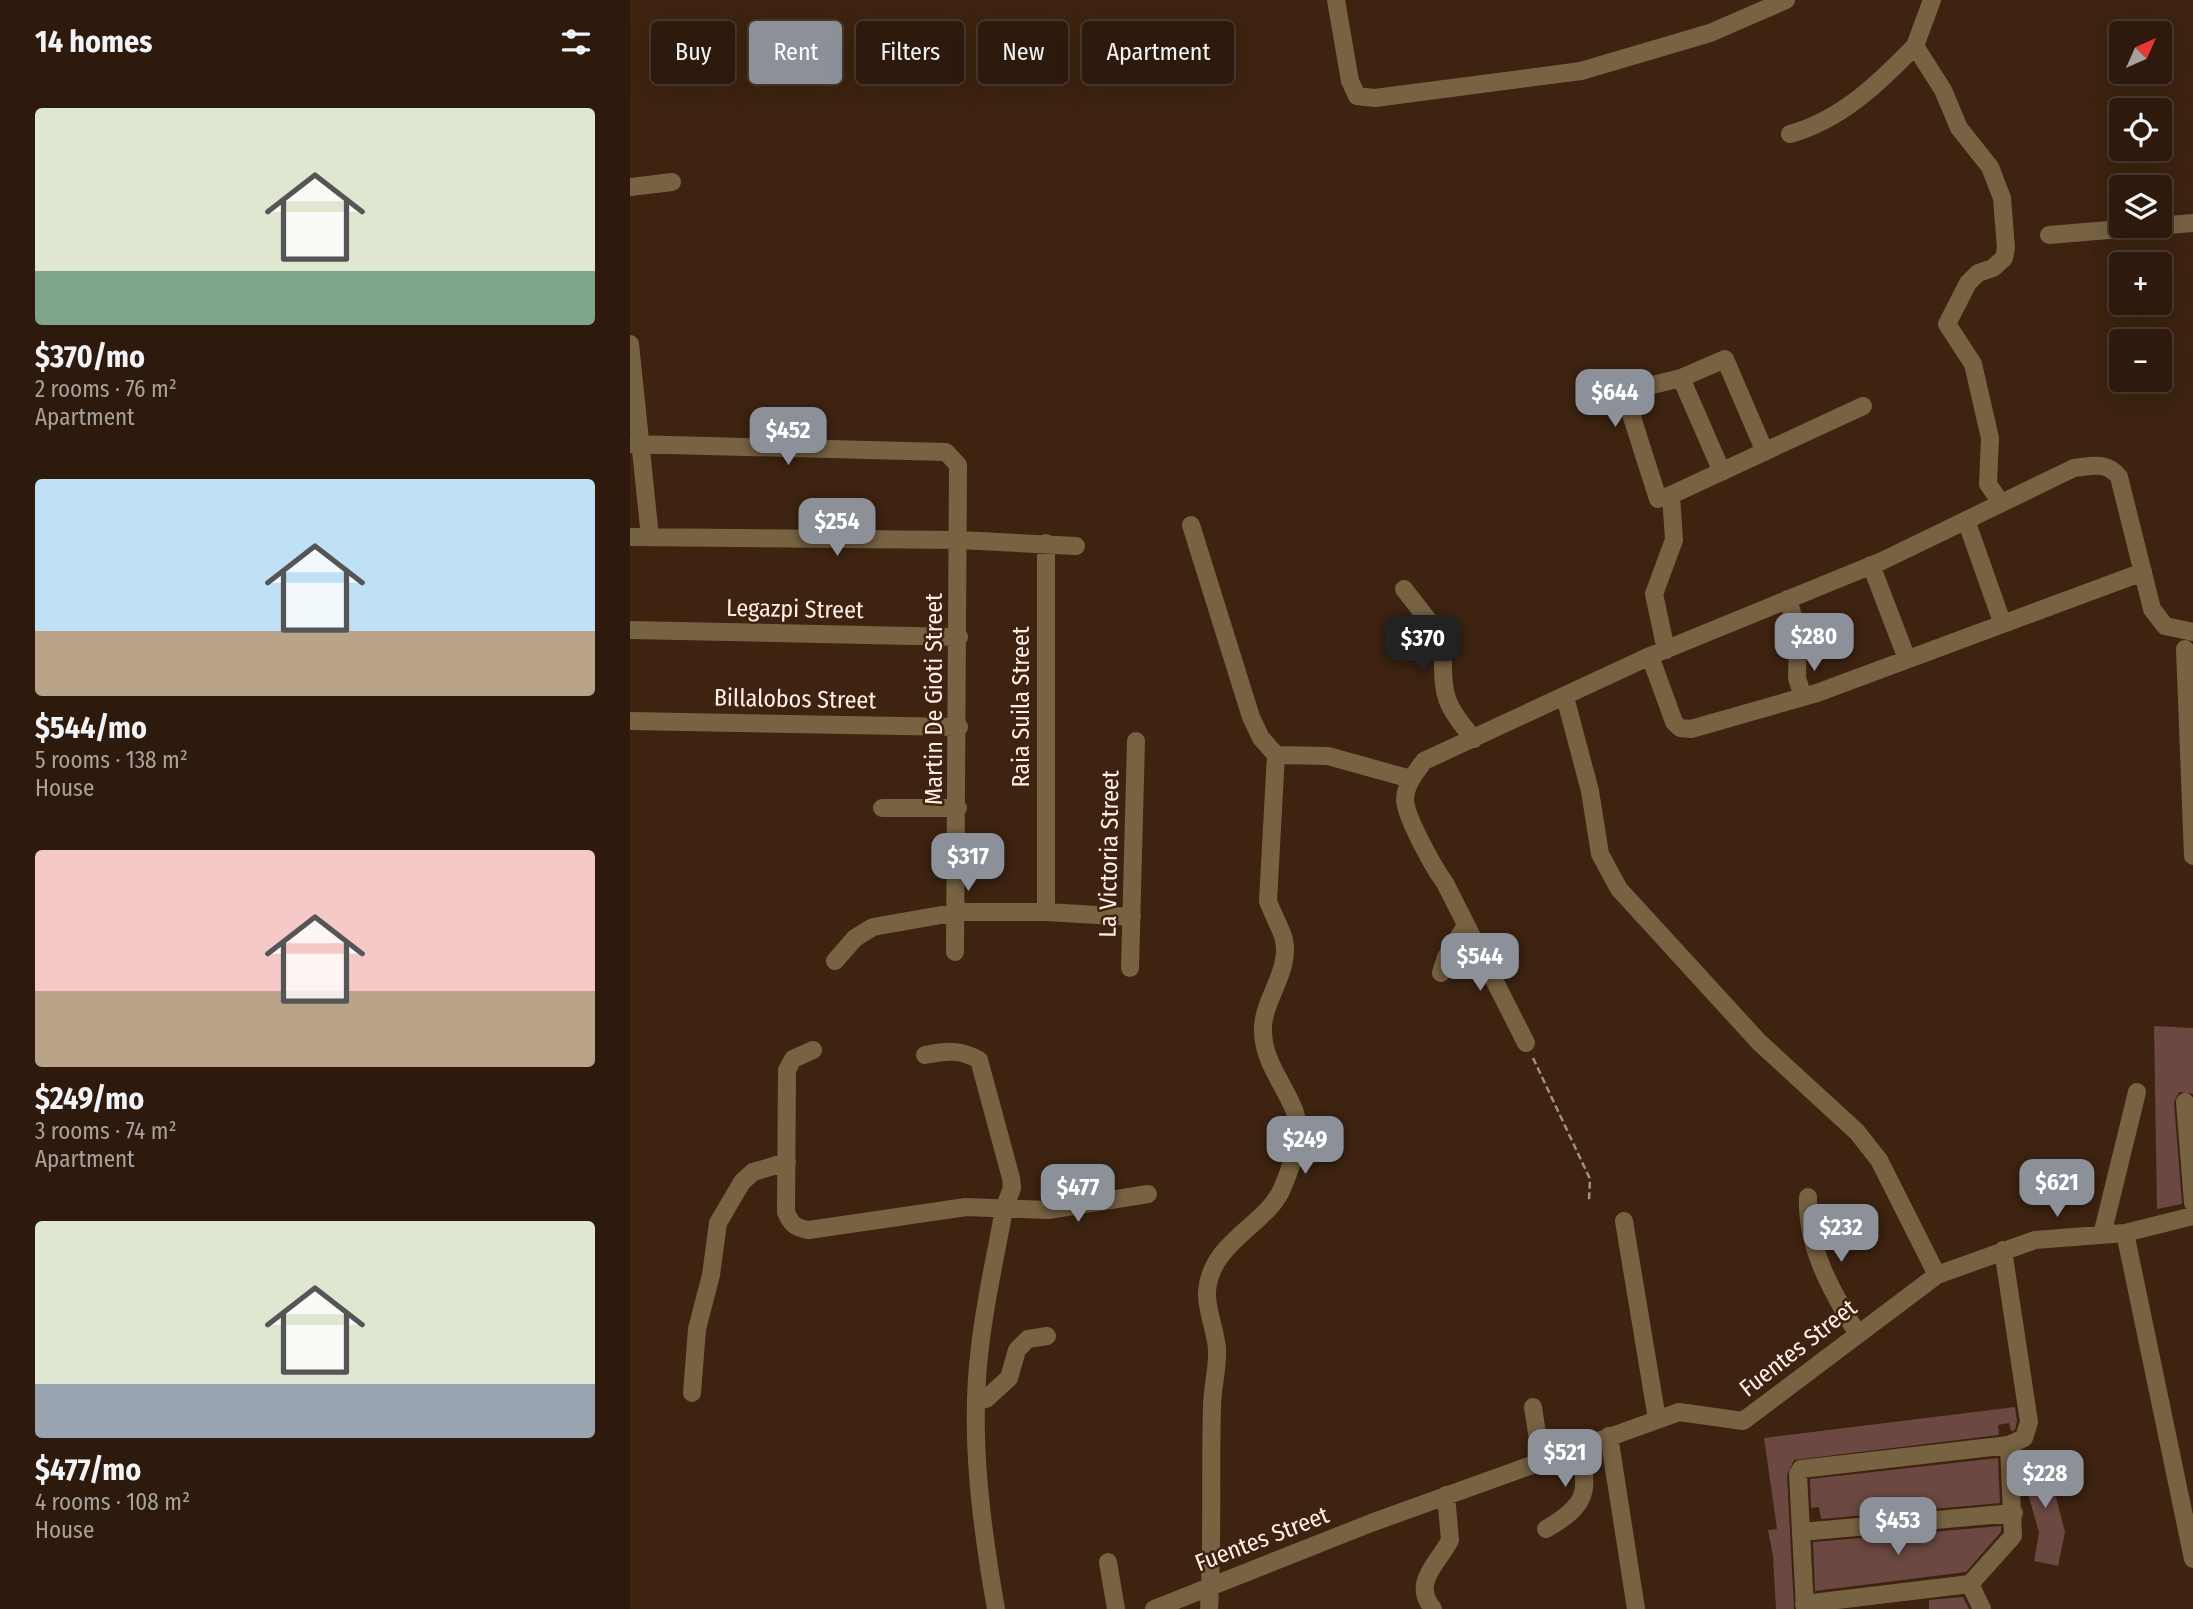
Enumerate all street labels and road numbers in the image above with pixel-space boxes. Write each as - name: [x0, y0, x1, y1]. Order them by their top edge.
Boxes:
- street label: Martin De Gioti Street: [920, 593, 948, 805]
- street label: Legazpi Street: [726, 594, 864, 624]
- street label: Raia Suila Street: [1007, 626, 1035, 788]
- street label: Billalobos Street: [714, 684, 877, 714]
- street label: La Victoria Street: [1094, 770, 1124, 938]
- street label: Fuentes Street: [1734, 1293, 1862, 1402]
- street label: Fuentes Street: [1191, 1501, 1333, 1577]

